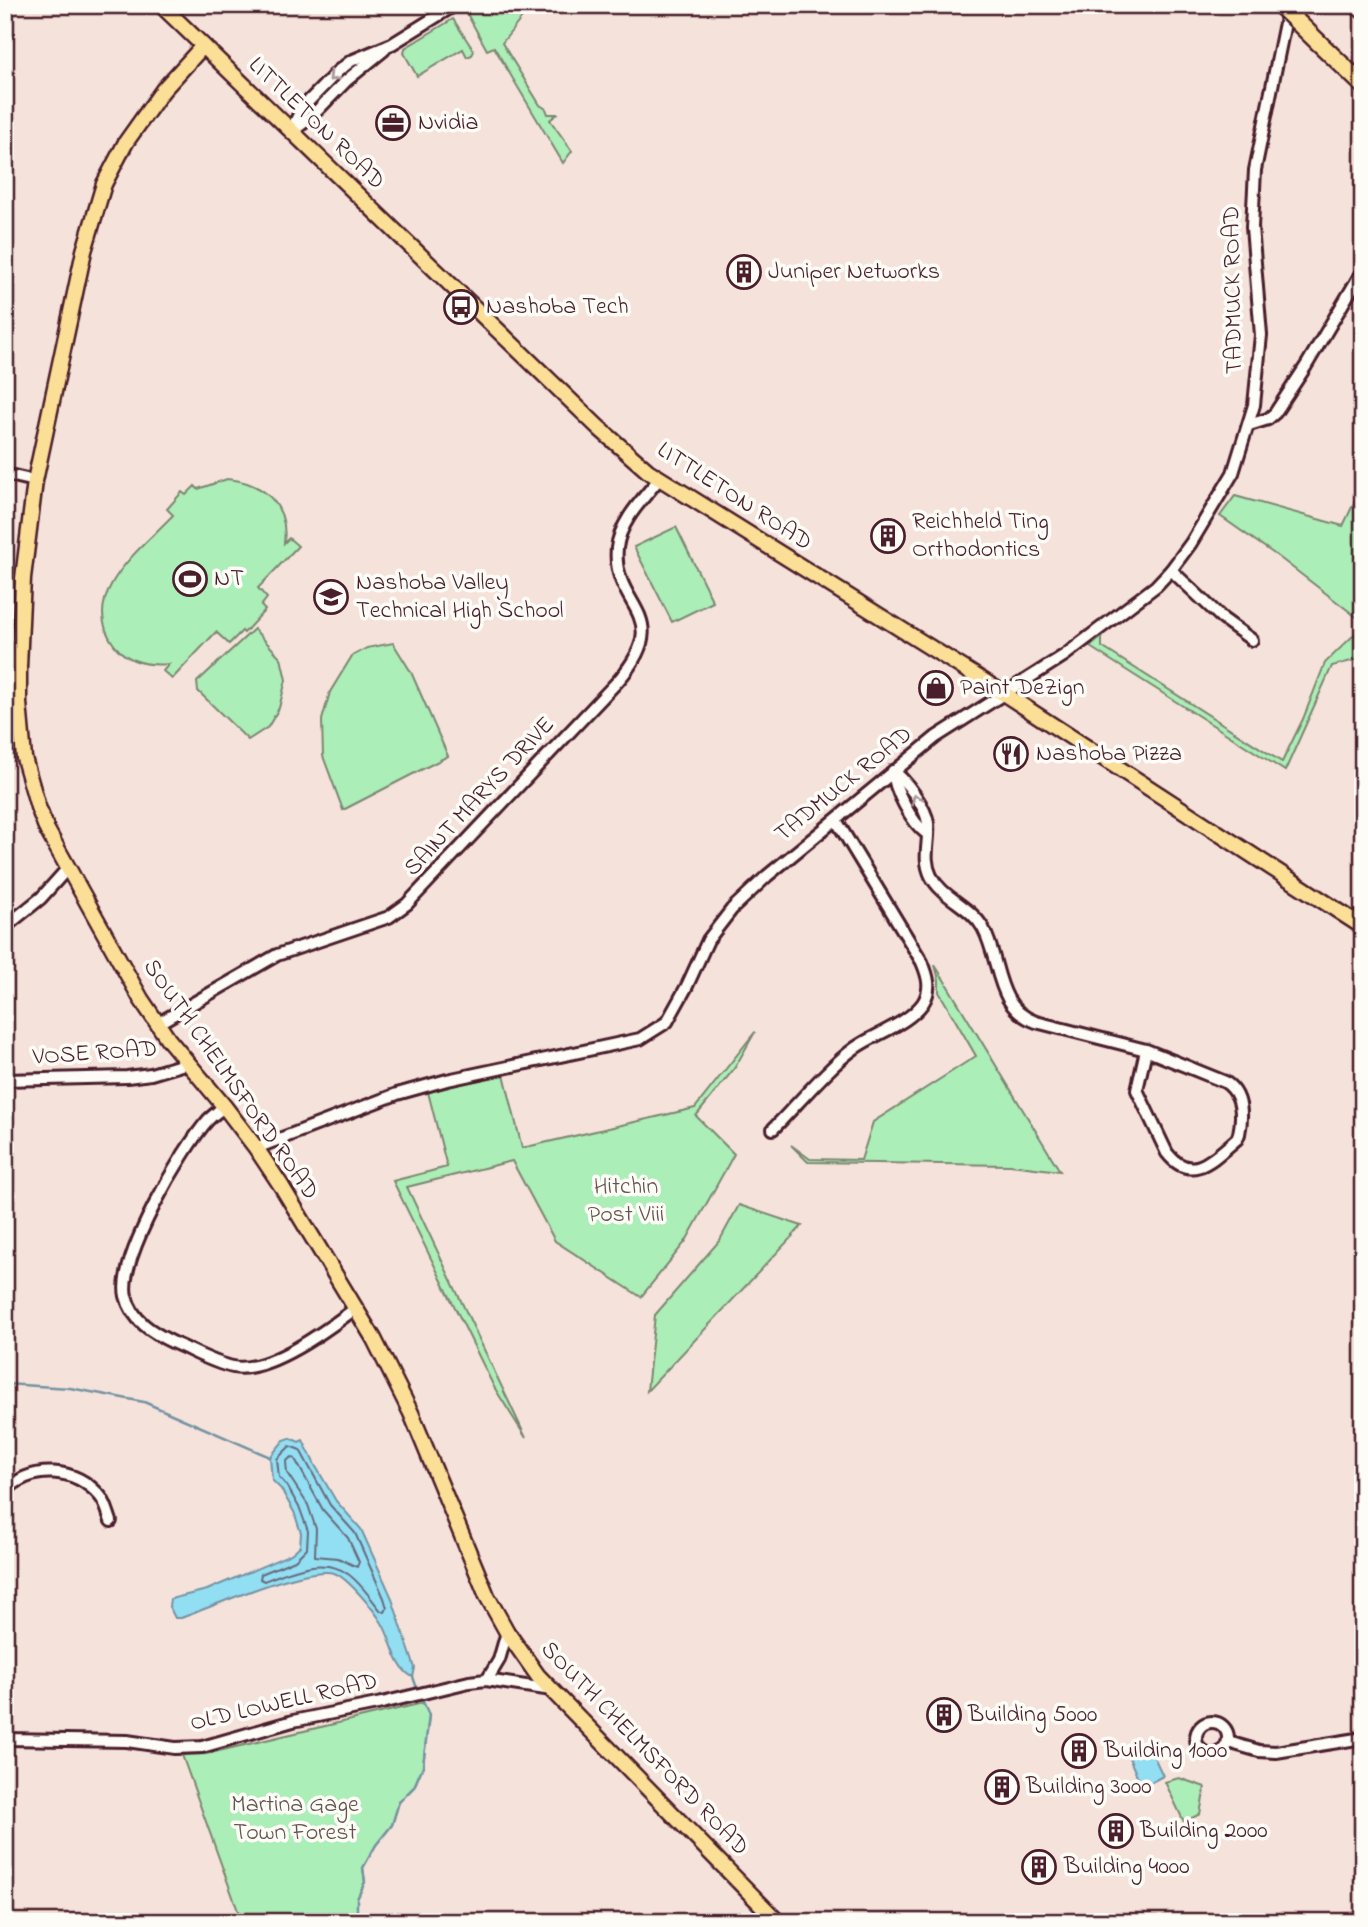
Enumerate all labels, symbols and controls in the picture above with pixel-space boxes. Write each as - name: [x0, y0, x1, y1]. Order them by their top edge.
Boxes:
- street label: LITTLETON ROAD: [240, 49, 392, 199]
- one-way arrow: [329, 69, 342, 82]
- office icon: Nvidia: [374, 104, 412, 142]
- place label: Nvidia: [418, 106, 479, 141]
- street label: TADMUCK ROAD: [1215, 206, 1253, 374]
- building icon: Juniper Networks: [725, 253, 763, 291]
- place label: Juniper Networks: [768, 255, 940, 290]
- bus stop icon: Nashoba Tech: [442, 288, 480, 326]
- place label: Nashoba Tech: [486, 290, 629, 325]
- street label: LITTLETON ROAD: [649, 434, 819, 560]
- place label: Reichheld Ting Orthodontics: [912, 505, 1049, 568]
- building icon: Reichheld Ting Orthodontics: [869, 517, 907, 555]
- sports icon: NT: [171, 560, 209, 598]
- place label: NT: [214, 562, 244, 597]
- place label: Nashoba Valley Technical High School: [356, 566, 564, 629]
- school or university icon: Nashoba Valley Technical High School: [312, 578, 350, 616]
- shop icon: Paint DeZign: [917, 669, 955, 707]
- place label: Paint DeZign: [960, 671, 1085, 706]
- street label: SAINT MARYS DRIVE: [396, 709, 564, 885]
- street label: TADMUCK ROAD: [768, 718, 920, 852]
- restaurant icon: Nashoba Pizza: [992, 735, 1030, 773]
- place label: Nashoba Pizza: [1036, 737, 1182, 772]
- one-way arrow: [911, 793, 924, 806]
- street label: SOUTH CHELMSFORD ROAD: [133, 952, 327, 1208]
- street label: VOSE ROAD: [31, 1032, 158, 1076]
- park label: Hitchin Post Viii: [588, 1170, 664, 1233]
- street label: SOUTH CHELMSFORD ROAD: [532, 1634, 756, 1864]
- street label: OLD LOWELL ROAD: [187, 1664, 381, 1742]
- building icon: Building 5000: [925, 1696, 963, 1734]
- place label: Building 5000: [967, 1698, 1097, 1733]
- building icon: Building 1000: [1060, 1732, 1098, 1770]
- place label: Building 1000: [1103, 1734, 1227, 1769]
- building icon: Building 3000: [983, 1768, 1021, 1806]
- place label: Building 3000: [1025, 1770, 1152, 1805]
- park label: Martina Gage Town Forest: [231, 1788, 359, 1851]
- building icon: Building 2000: [1097, 1812, 1135, 1850]
- place label: Building 2000: [1139, 1814, 1268, 1849]
- building icon: Building 4000: [1020, 1848, 1058, 1886]
- place label: Building 4000: [1063, 1850, 1190, 1885]

